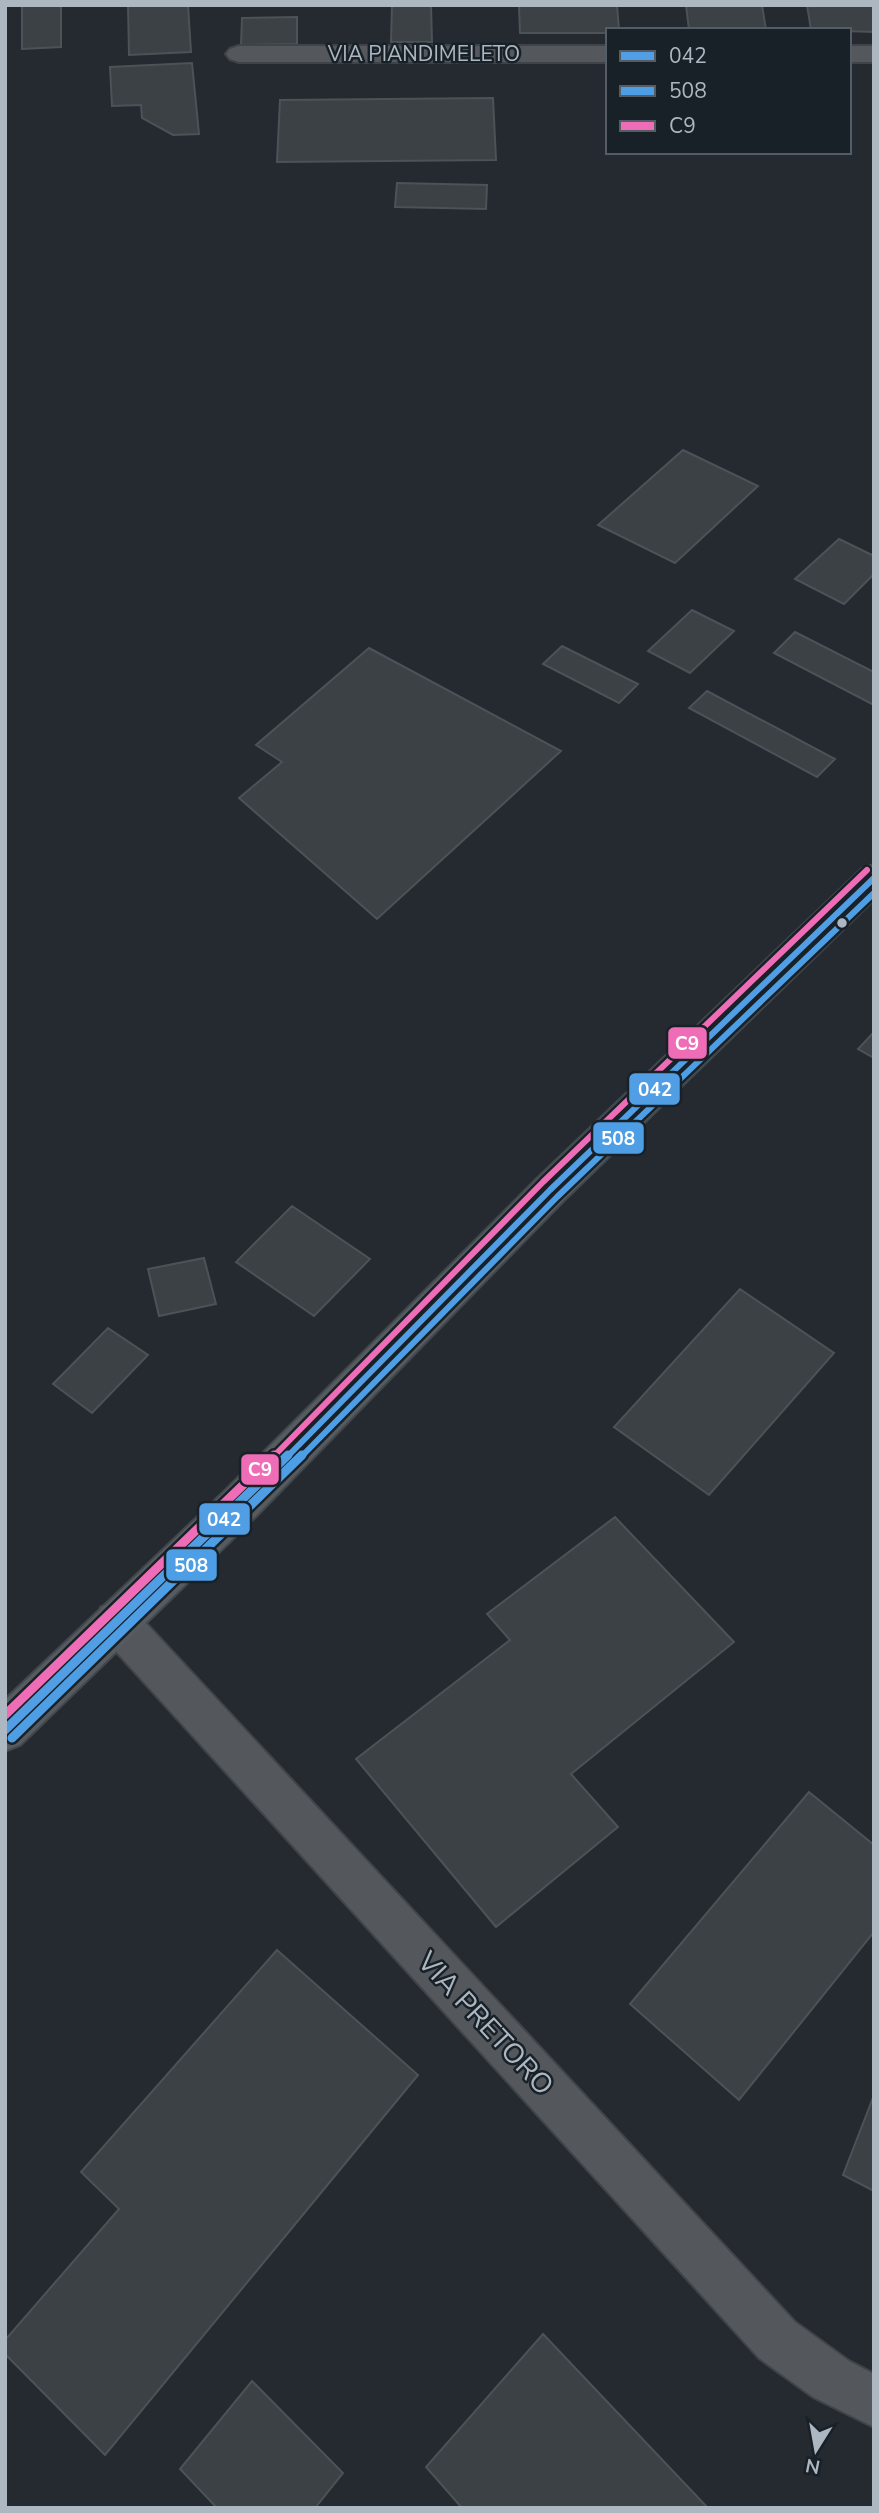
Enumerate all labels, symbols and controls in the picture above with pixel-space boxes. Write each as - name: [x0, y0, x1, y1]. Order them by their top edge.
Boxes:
- legend: [606, 28, 851, 154]
- street label: VIA PIANDIMELETO: [327, 40, 520, 68]
- text: 042: [669, 42, 707, 70]
- text: 508: [669, 77, 707, 105]
- text: C9: [669, 112, 696, 140]
- unlabelled marker: [835, 916, 849, 930]
- line badge: C9: [667, 1026, 708, 1060]
- text: C9: [675, 1031, 699, 1057]
- line badge: 042: [628, 1072, 681, 1106]
- text: 042: [638, 1077, 672, 1103]
- line badge: 508: [592, 1121, 645, 1155]
- text: 508: [601, 1126, 635, 1152]
- line badge: C9: [240, 1453, 280, 1486]
- text: C9: [248, 1457, 272, 1483]
- line badge: 042: [198, 1502, 251, 1536]
- text: 042: [207, 1507, 241, 1533]
- line badge: 508: [165, 1548, 218, 1582]
- text: 508: [174, 1553, 208, 1579]
- street label: VIA PRETORO: [408, 1943, 562, 2104]
- north arrow: [781, 2415, 851, 2485]
- text: N: [803, 2452, 822, 2480]

